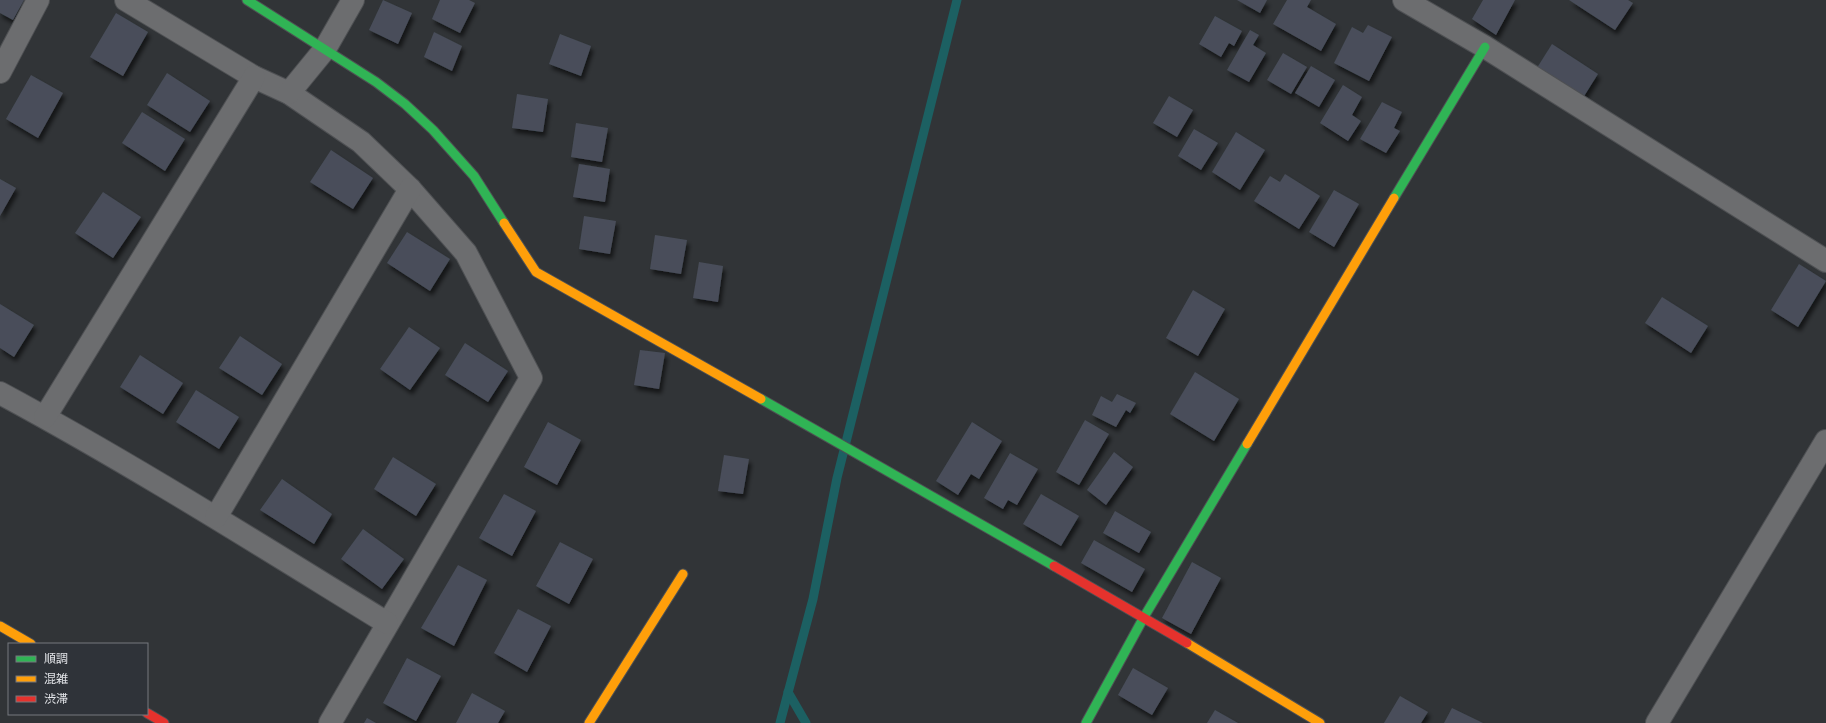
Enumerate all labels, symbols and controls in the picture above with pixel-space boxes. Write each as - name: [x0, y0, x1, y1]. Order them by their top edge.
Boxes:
- legend: [8, 643, 148, 715]
- text: 順調: [44, 649, 68, 667]
- text: 混雑: [44, 669, 68, 687]
- text: 渋滞: [44, 689, 68, 707]

